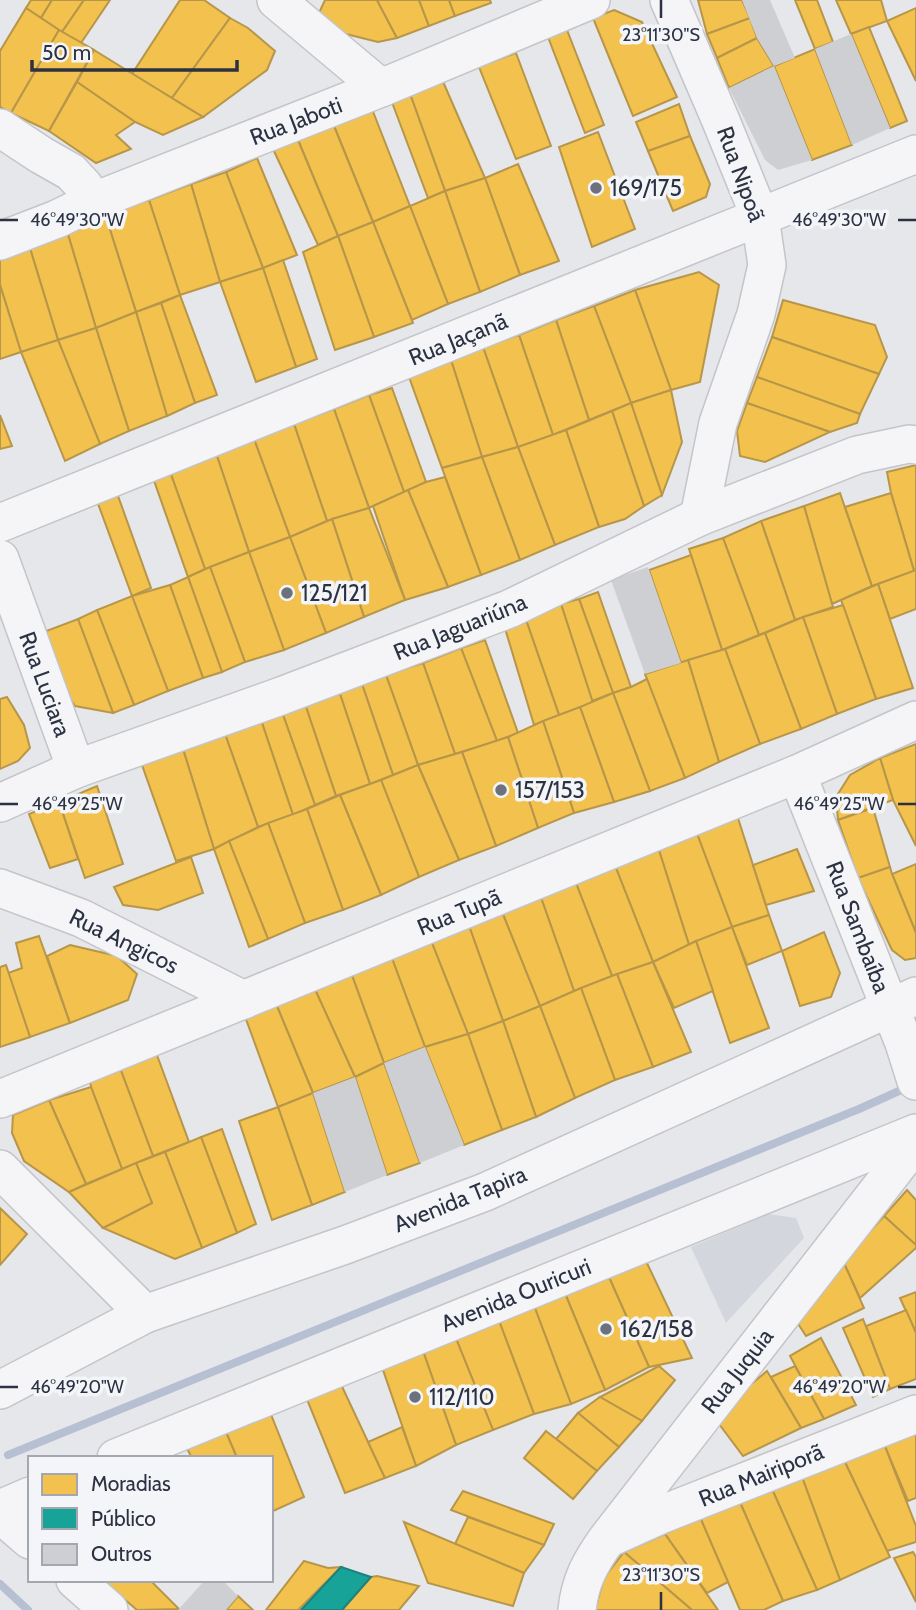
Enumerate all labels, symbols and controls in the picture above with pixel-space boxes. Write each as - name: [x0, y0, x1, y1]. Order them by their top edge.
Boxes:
- text: 23°11'30"S: [622, 24, 700, 46]
- scale bar: [32, 28, 236, 72]
- text: 50 m: [42, 40, 91, 65]
- street label: Rua Jaboti: [246, 91, 346, 151]
- street label: Rua Nipoã: [711, 123, 771, 225]
- place label: 169/175: [610, 174, 682, 202]
- marker: 169/175: [588, 180, 604, 196]
- text: 46°49'30"W: [30, 209, 124, 231]
- text: 46°49'30"W: [792, 209, 886, 231]
- street label: Rua Jaçanã: [405, 307, 511, 371]
- place label: 125/121: [301, 579, 367, 607]
- marker: 125/121: [279, 585, 295, 601]
- street label: Rua Jaguariúna: [389, 588, 531, 666]
- street label: Rua Luciara: [13, 628, 77, 740]
- place label: 157/153: [515, 776, 585, 804]
- marker: 157/153: [493, 782, 509, 798]
- text: 46°49'25"W: [32, 793, 122, 815]
- text: 46°49'25"W: [794, 793, 884, 815]
- street label: Rua Sambaíba: [820, 857, 896, 997]
- street label: Rua Tupã: [413, 883, 505, 941]
- street label: Rua Angicos: [65, 903, 183, 979]
- street label: Avenida Tapira: [390, 1160, 530, 1238]
- street label: Avenida Ouricuri: [437, 1252, 595, 1338]
- place label: 162/158: [620, 1315, 694, 1343]
- marker: 162/158: [598, 1321, 614, 1337]
- street label: Rua Juquia: [695, 1323, 779, 1419]
- text: 46°49'20"W: [30, 1376, 124, 1398]
- text: 46°49'20"W: [792, 1376, 886, 1398]
- place label: 112/110: [429, 1383, 495, 1411]
- marker: 112/110: [407, 1389, 423, 1405]
- street label: Rua Mairiporã: [695, 1437, 827, 1513]
- legend: [28, 1456, 273, 1582]
- text: Moradias: [91, 1471, 171, 1496]
- text: Público: [91, 1506, 156, 1531]
- text: Outros: [91, 1541, 152, 1566]
- text: 23°11'30"S: [622, 1564, 700, 1586]

